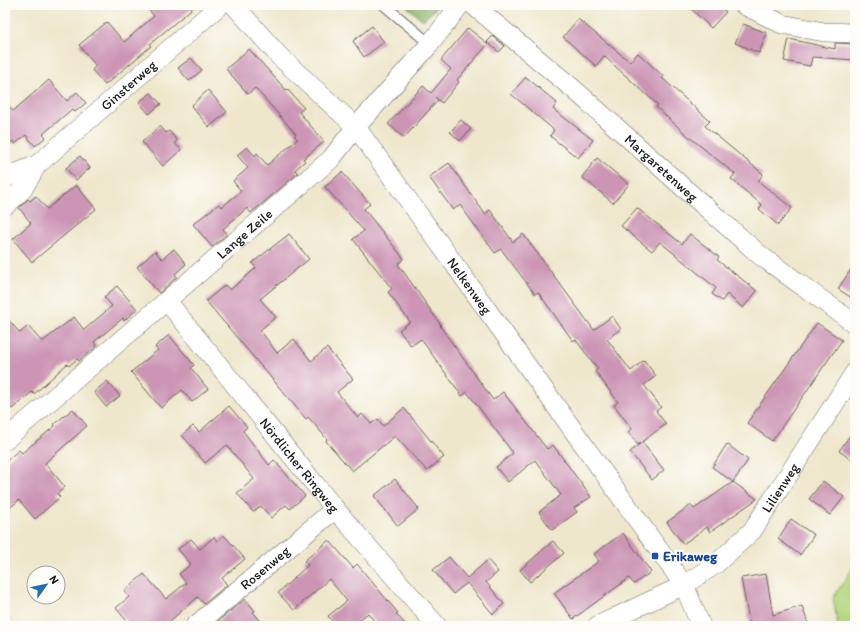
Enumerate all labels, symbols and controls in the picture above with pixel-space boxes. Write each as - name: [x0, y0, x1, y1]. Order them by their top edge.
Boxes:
- street label: Ginsterweg: [97, 56, 160, 114]
- street label: Margaretenweg: [621, 130, 702, 206]
- street label: Lange Zeile: [213, 205, 276, 262]
- street label: Nelkenweg: [444, 254, 496, 318]
- street label: Nördlicher Ringweg: [256, 414, 343, 517]
- street label: Lilienweg: [758, 459, 803, 516]
- street label: Rosenweg: [237, 542, 294, 593]
- place label: Erikaweg: [663, 548, 718, 565]
- marker: Erikaweg: [650, 551, 660, 561]
- north arrow: [26, 565, 66, 605]
- text: N: [46, 573, 61, 586]

